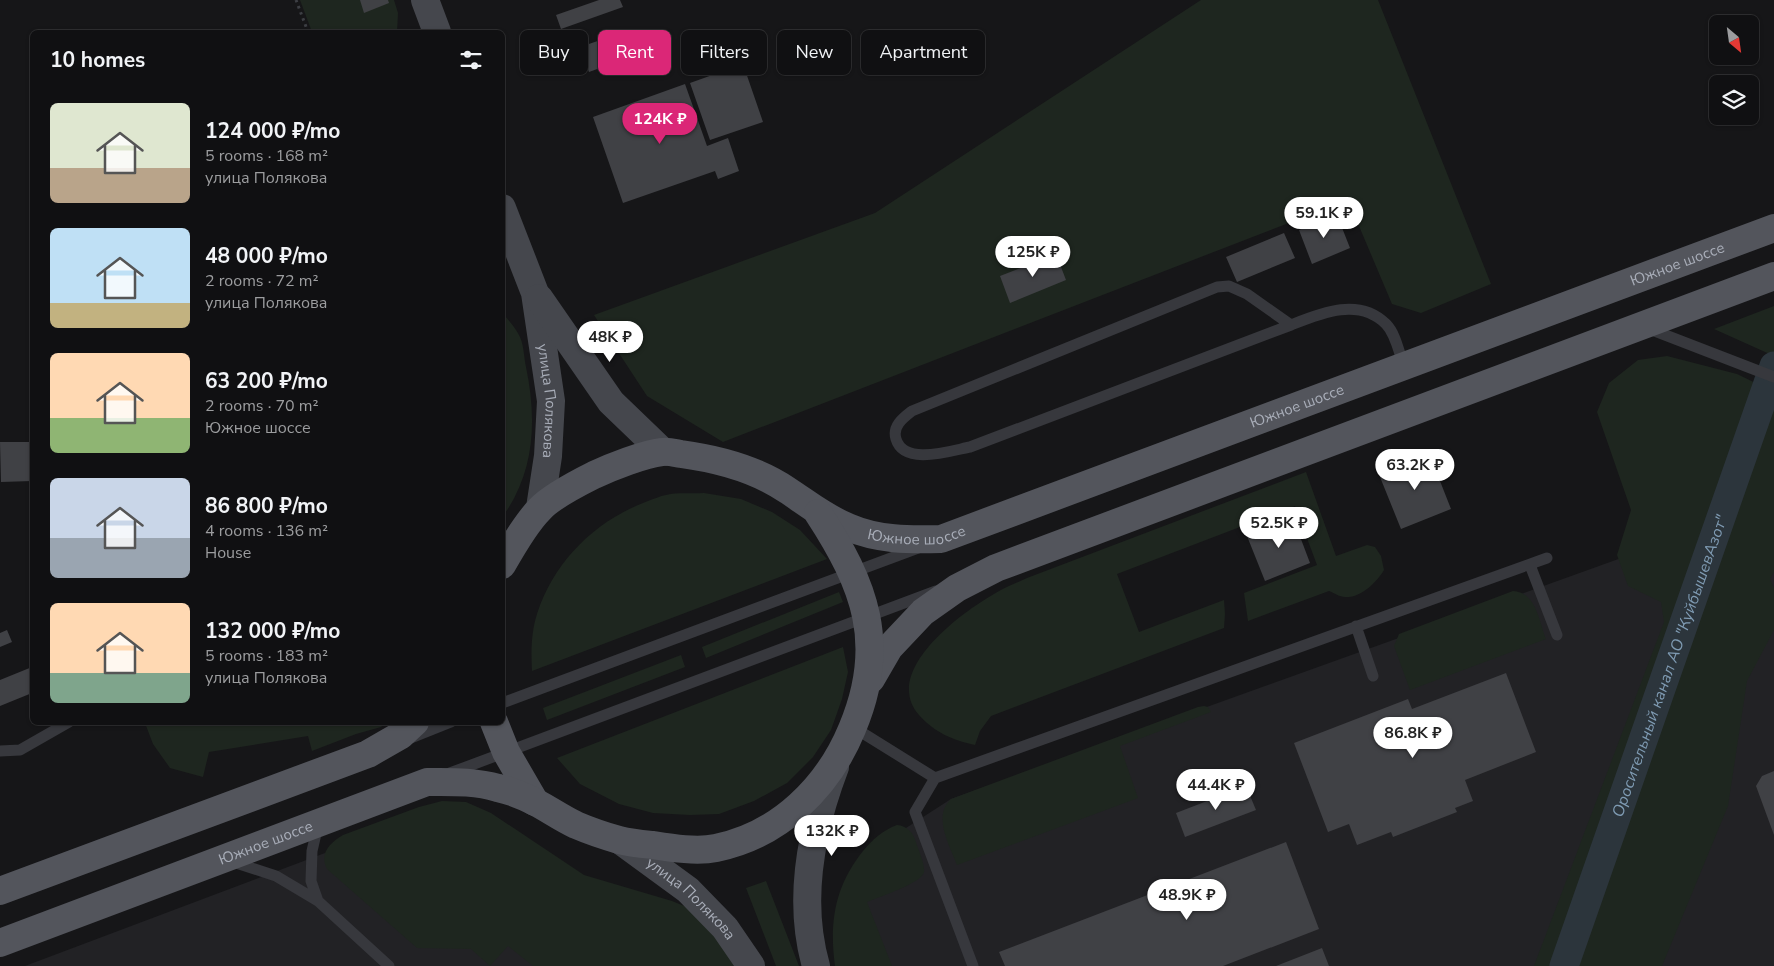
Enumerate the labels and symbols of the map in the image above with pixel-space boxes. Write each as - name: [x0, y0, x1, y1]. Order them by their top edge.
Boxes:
- north arrow: [1709, 15, 1759, 65]
- pin: 124K ₽: [619, 102, 701, 145]
- pin: 59.1K ₽: [1278, 196, 1370, 239]
- pin: 125K ₽: [992, 236, 1074, 278]
- street label: Южное шоссе: [1627, 237, 1727, 291]
- pin: 48K ₽: [575, 320, 645, 363]
- street label: улица Полякова: [533, 342, 561, 459]
- street label: Южное шоссе: [1247, 379, 1347, 433]
- pin: 63.2K ₽: [1369, 448, 1461, 491]
- pin: 52.5K ₽: [1233, 506, 1325, 549]
- water label: Оросительный канал АО "КуйбышевАзот": [1607, 511, 1733, 820]
- street label: Южное шоссе: [866, 521, 968, 549]
- pin: 86.8K ₽: [1367, 716, 1459, 759]
- pin: 44.4K ₽: [1170, 768, 1262, 811]
- pin: 132K ₽: [791, 814, 873, 857]
- street label: Южное шоссе: [216, 816, 316, 870]
- street label: улица Полякова: [642, 853, 740, 944]
- pin: 48.9K ₽: [1141, 878, 1233, 921]

